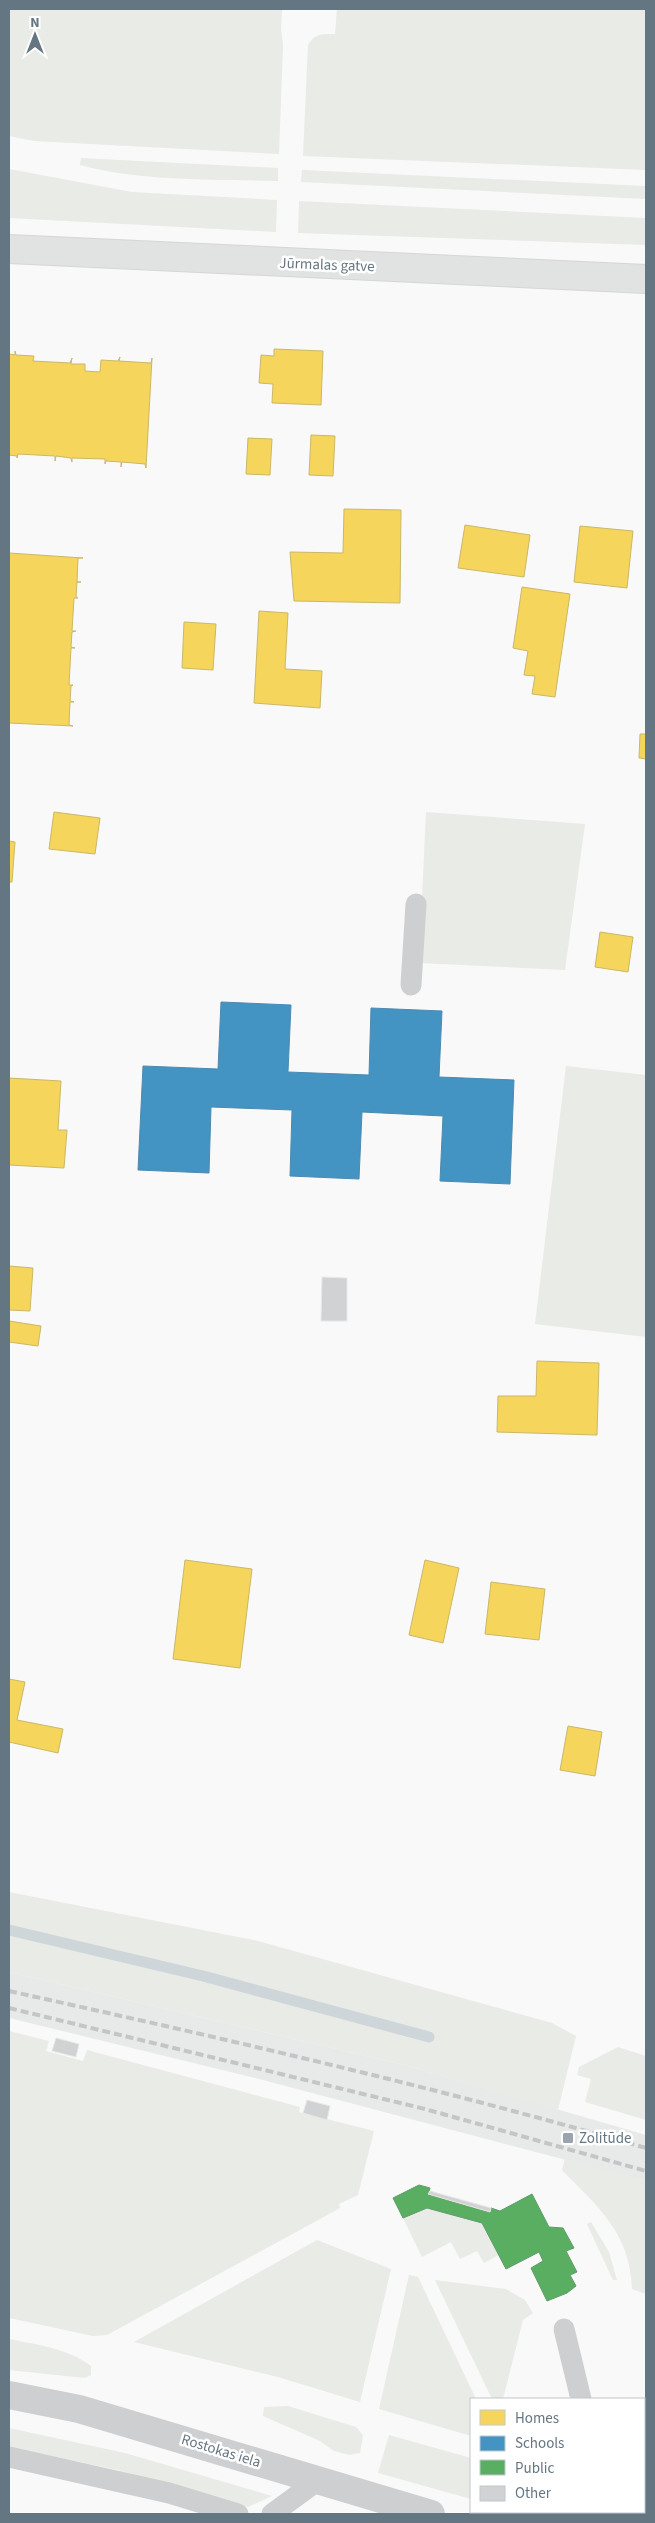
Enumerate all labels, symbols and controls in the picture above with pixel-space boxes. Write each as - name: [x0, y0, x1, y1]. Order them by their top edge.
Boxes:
- north arrow: [10, 10, 60, 60]
- text: N: [30, 13, 40, 33]
- street label: Jūrmalas gatve: [279, 253, 375, 277]
- place label: Zolitūde: [579, 2128, 631, 2149]
- marker: Zolitūde: [561, 2131, 575, 2145]
- legend: [470, 2398, 645, 2513]
- text: Homes: [515, 2408, 559, 2429]
- street label: Rostokas iela: [179, 2429, 263, 2473]
- text: Schools: [515, 2433, 564, 2454]
- text: Public: [515, 2458, 554, 2479]
- text: Other: [515, 2483, 552, 2504]

